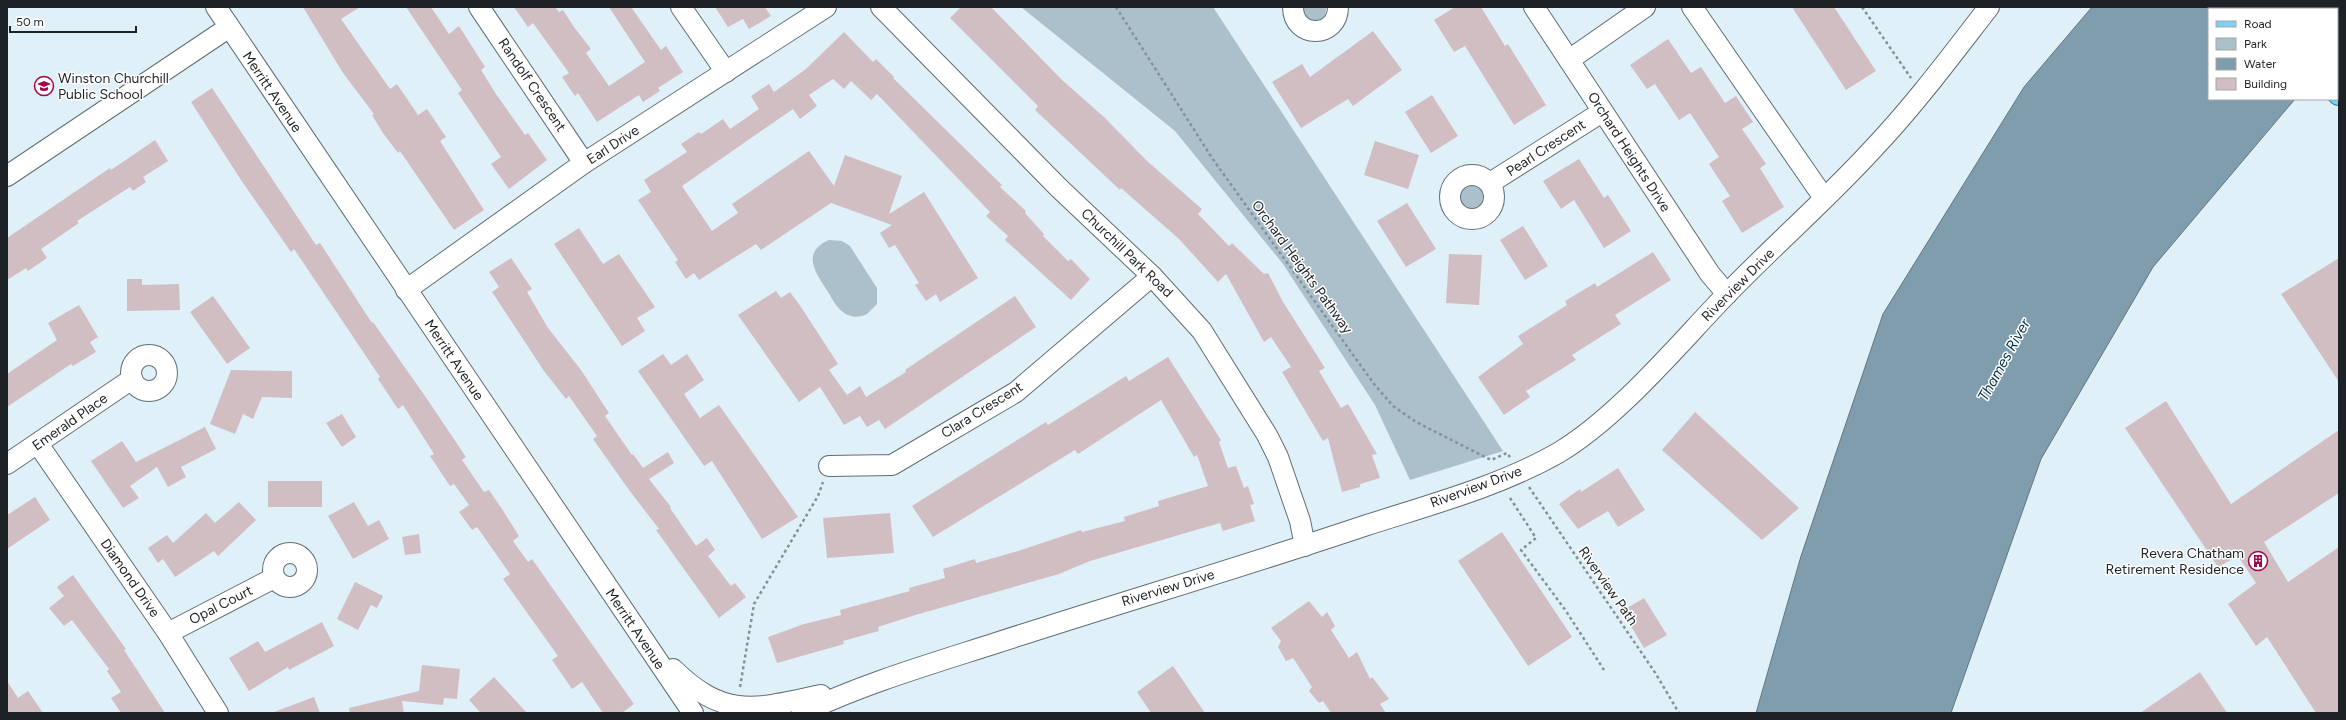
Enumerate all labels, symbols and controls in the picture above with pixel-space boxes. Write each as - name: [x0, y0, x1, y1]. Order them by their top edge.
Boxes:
- scale bar: [10, 8, 136, 34]
- legend: [2208, 8, 2338, 100]
- text: 50 m: [16, 15, 44, 29]
- text: Road: [2244, 17, 2272, 31]
- street label: Randolf Crescent: [494, 35, 570, 135]
- text: Park: [2244, 37, 2267, 51]
- street label: Merritt Avenue: [239, 48, 305, 136]
- text: Water: [2244, 57, 2276, 71]
- place label: Winston Churchill Public School: [58, 70, 169, 103]
- school or university icon: Winston Churchill Public School: [33, 75, 55, 97]
- text: Building: [2244, 77, 2287, 91]
- street label: Orchard Heights Drive: [1584, 89, 1674, 215]
- street label: Pearl Crescent: [1503, 116, 1589, 180]
- street label: Earl Drive: [584, 122, 643, 168]
- street label: Orchard Heights Pathway: [1248, 197, 1356, 337]
- street label: Churchill Park Road: [1078, 205, 1176, 301]
- street label: Riverview Drive: [1698, 245, 1778, 325]
- water label: Thames River: [1974, 315, 2034, 404]
- street label: Merritt Avenue: [421, 316, 487, 404]
- street label: Clara Crescent: [938, 378, 1026, 442]
- street label: Emerald Place: [29, 390, 111, 454]
- street label: Riverview Drive: [1428, 462, 1524, 511]
- street label: Diamond Drive: [97, 535, 164, 621]
- street label: Riverview Path: [1575, 543, 1641, 629]
- place label: Revera Chatham Retirement Residence: [2105, 545, 2244, 578]
- building icon: Revera Chatham Retirement Residence: [2247, 550, 2269, 572]
- street label: Riverview Drive: [1119, 566, 1217, 610]
- street label: Opal Court: [186, 582, 256, 628]
- street label: Merritt Avenue: [602, 585, 668, 673]

